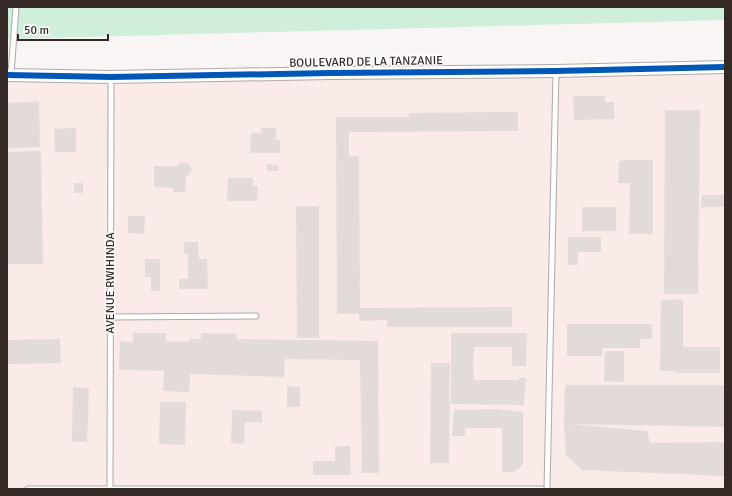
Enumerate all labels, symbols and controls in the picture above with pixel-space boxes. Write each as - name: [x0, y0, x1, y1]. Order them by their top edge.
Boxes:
- scale bar: [18, 16, 108, 42]
- text: 50 m: [24, 23, 49, 38]
- street label: BOULEVARD DE LA TANZANIE: [289, 53, 443, 71]
- street label: AVENUE RWIHINDA: [103, 232, 118, 334]

